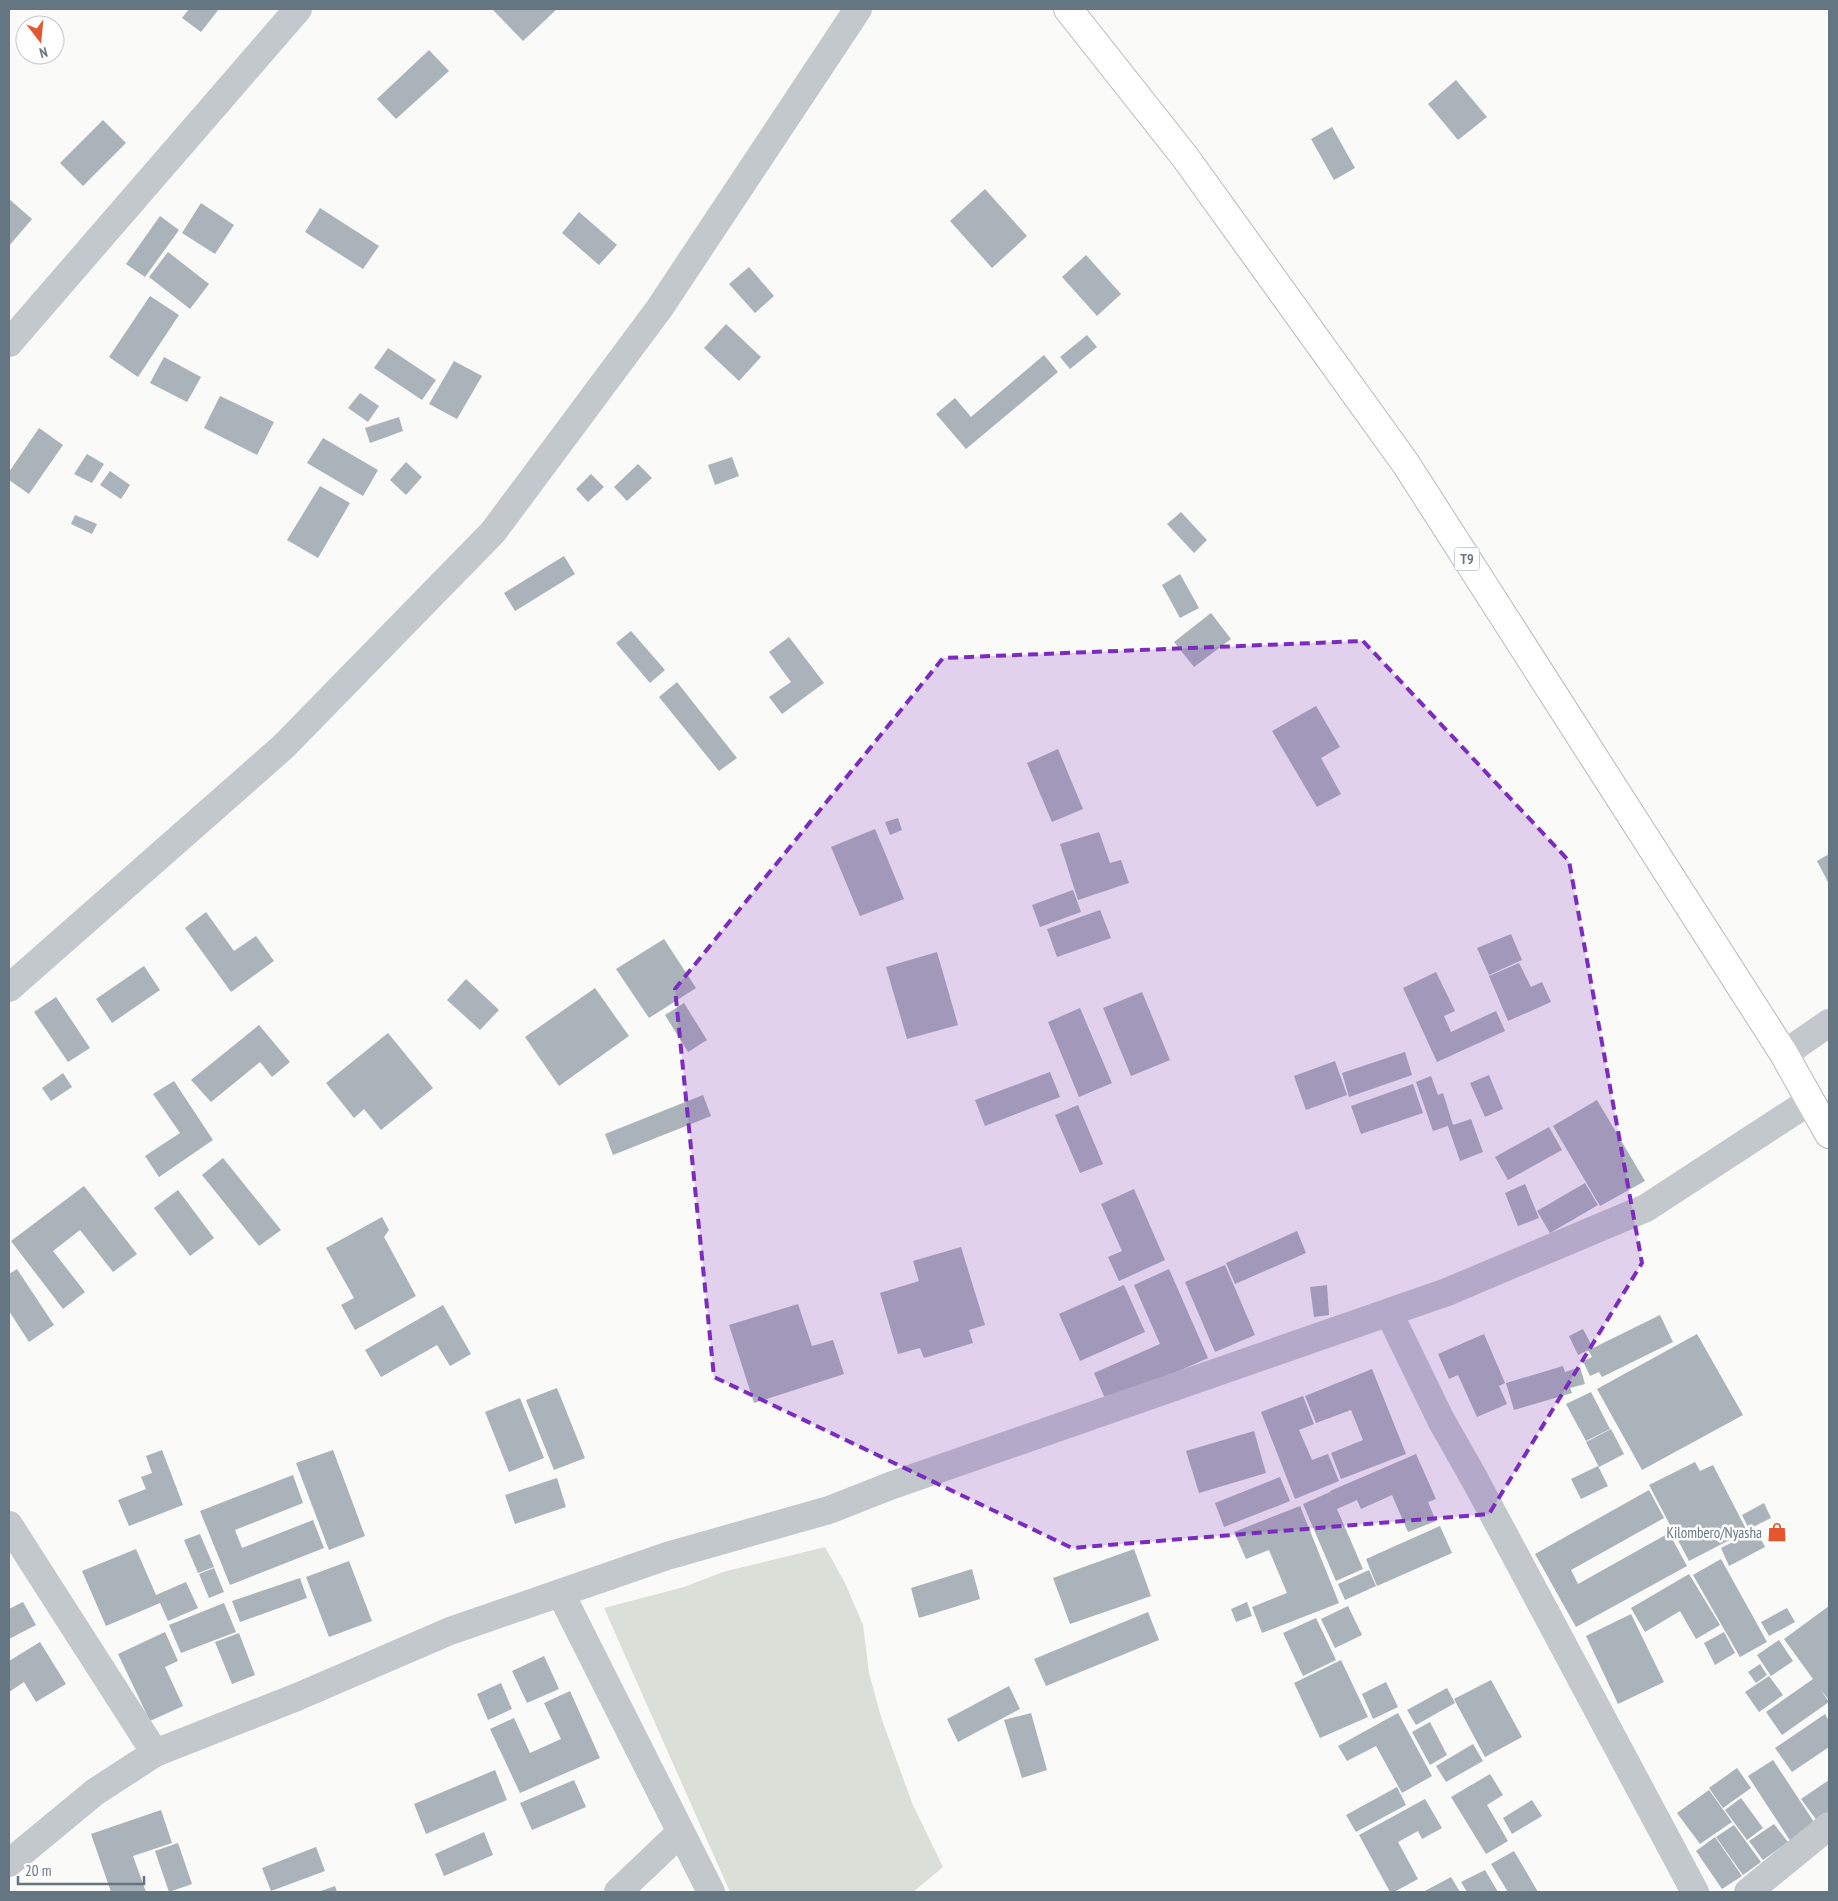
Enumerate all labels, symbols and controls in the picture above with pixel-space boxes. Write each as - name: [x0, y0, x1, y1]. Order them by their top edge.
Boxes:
- north arrow: [15, 15, 65, 65]
- text: N: [37, 43, 50, 62]
- road number: T9: [1454, 548, 1480, 570]
- shop icon: Kilombero/Nyasha: [1766, 1521, 1788, 1543]
- place label: Kilombero/Nyasha: [1667, 1523, 1762, 1542]
- scale bar: [18, 1854, 144, 1886]
- text: 20 m: [25, 1861, 51, 1880]

